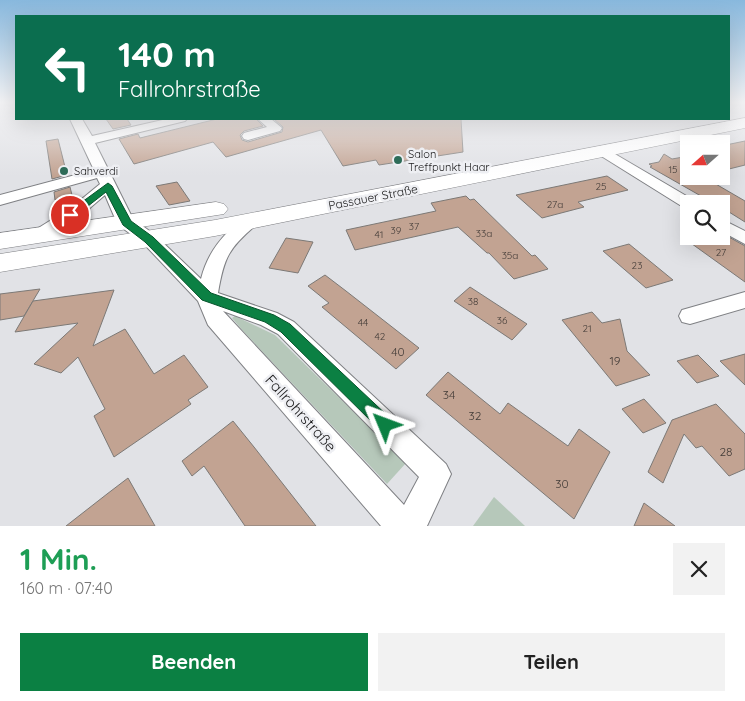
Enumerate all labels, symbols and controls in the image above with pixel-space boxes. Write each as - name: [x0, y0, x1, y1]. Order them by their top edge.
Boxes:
- text: 140 m: [118, 32, 216, 76]
- icon: left: [35, 35, 100, 100]
- text: Fallrohrstraße: [118, 75, 261, 103]
- north arrow: [680, 135, 730, 185]
- map controls: [680, 135, 730, 245]
- place label: Salon Treffpunkt Haar: [408, 147, 490, 174]
- marker: Salon Treffpunkt Haar: [392, 154, 404, 166]
- house number: 15: [668, 163, 678, 176]
- place label: Sahverdi: [74, 164, 118, 178]
- marker: Sahverdi: [58, 165, 70, 177]
- house number: 25: [596, 180, 607, 193]
- street label: Passauer Straße: [327, 181, 419, 213]
- pin: [49, 194, 91, 236]
- button: search: [680, 195, 730, 245]
- house number: 27a: [547, 198, 563, 211]
- icon: arrive: [56, 201, 84, 229]
- house number: 37: [409, 220, 419, 233]
- house number: 39: [391, 224, 402, 237]
- house number: 33a: [476, 227, 492, 240]
- house number: 41: [375, 228, 383, 241]
- house number: 27: [716, 246, 726, 259]
- house number: 35a: [502, 249, 518, 262]
- house number: 23: [632, 259, 642, 272]
- house number: 38: [468, 295, 478, 308]
- house number: 36: [497, 314, 508, 327]
- house number: 44: [358, 316, 368, 329]
- house number: 21: [582, 322, 592, 335]
- house number: 42: [375, 330, 386, 343]
- house number: 40: [391, 344, 405, 359]
- house number: 19: [609, 353, 621, 368]
- street label: Fallrohrstraße: [261, 370, 341, 456]
- house number: 34: [443, 387, 455, 402]
- position arrow: [358, 398, 410, 450]
- house number: 32: [469, 408, 482, 423]
- house number: 28: [719, 444, 733, 459]
- house number: 30: [555, 476, 569, 491]
- text: 1 Min.: [20, 540, 97, 578]
- button: close: [673, 543, 725, 595]
- text: 160 m · 07:40: [20, 578, 113, 598]
- button: Beenden: [20, 633, 368, 691]
- button: Teilen: [378, 633, 725, 691]

